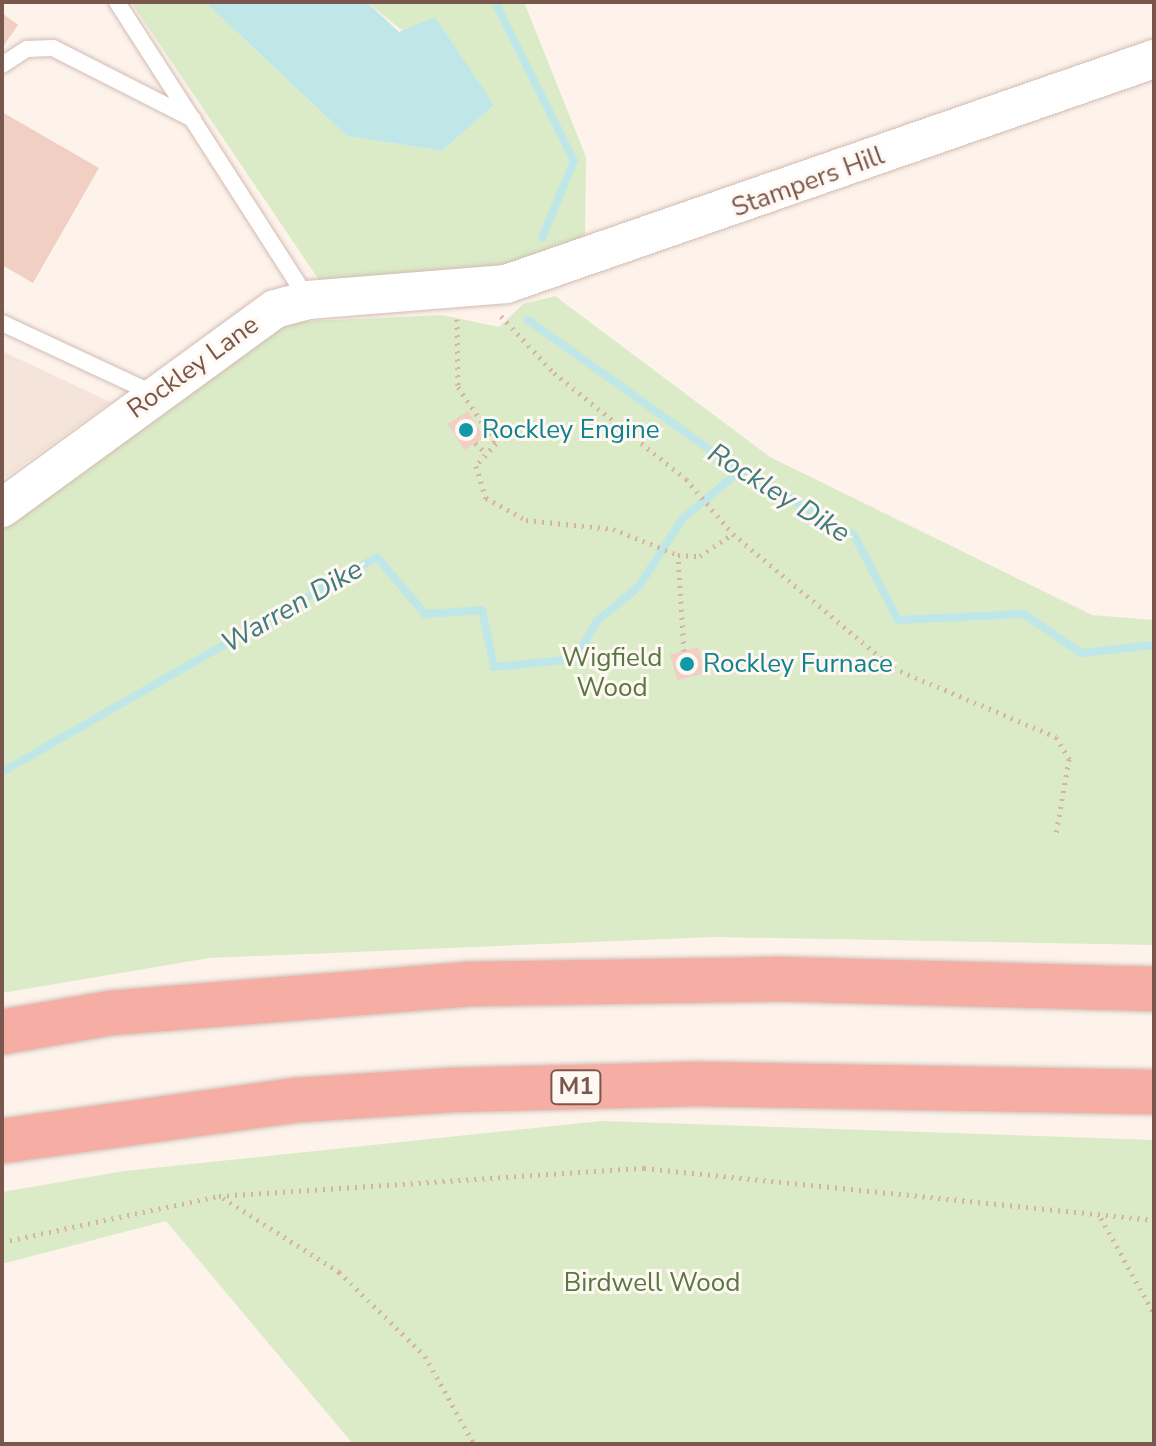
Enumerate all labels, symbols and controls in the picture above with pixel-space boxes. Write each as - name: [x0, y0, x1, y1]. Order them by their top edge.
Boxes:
- street label: Stampers Hill: [728, 140, 888, 224]
- street label: Rockley Lane: [121, 309, 265, 425]
- place label: Rockley Engine: [482, 414, 660, 446]
- marker: Rockley Engine: [457, 421, 475, 439]
- water label: Rockley Dike: [702, 436, 856, 550]
- water label: Warren Dike: [215, 552, 369, 660]
- park label: Wigfield Wood: [562, 642, 662, 704]
- place label: Rockley Furnace: [703, 648, 893, 680]
- marker: Rockley Furnace: [678, 655, 696, 673]
- road number: M1: [550, 1067, 602, 1107]
- park label: Birdwell Wood: [564, 1267, 740, 1299]

